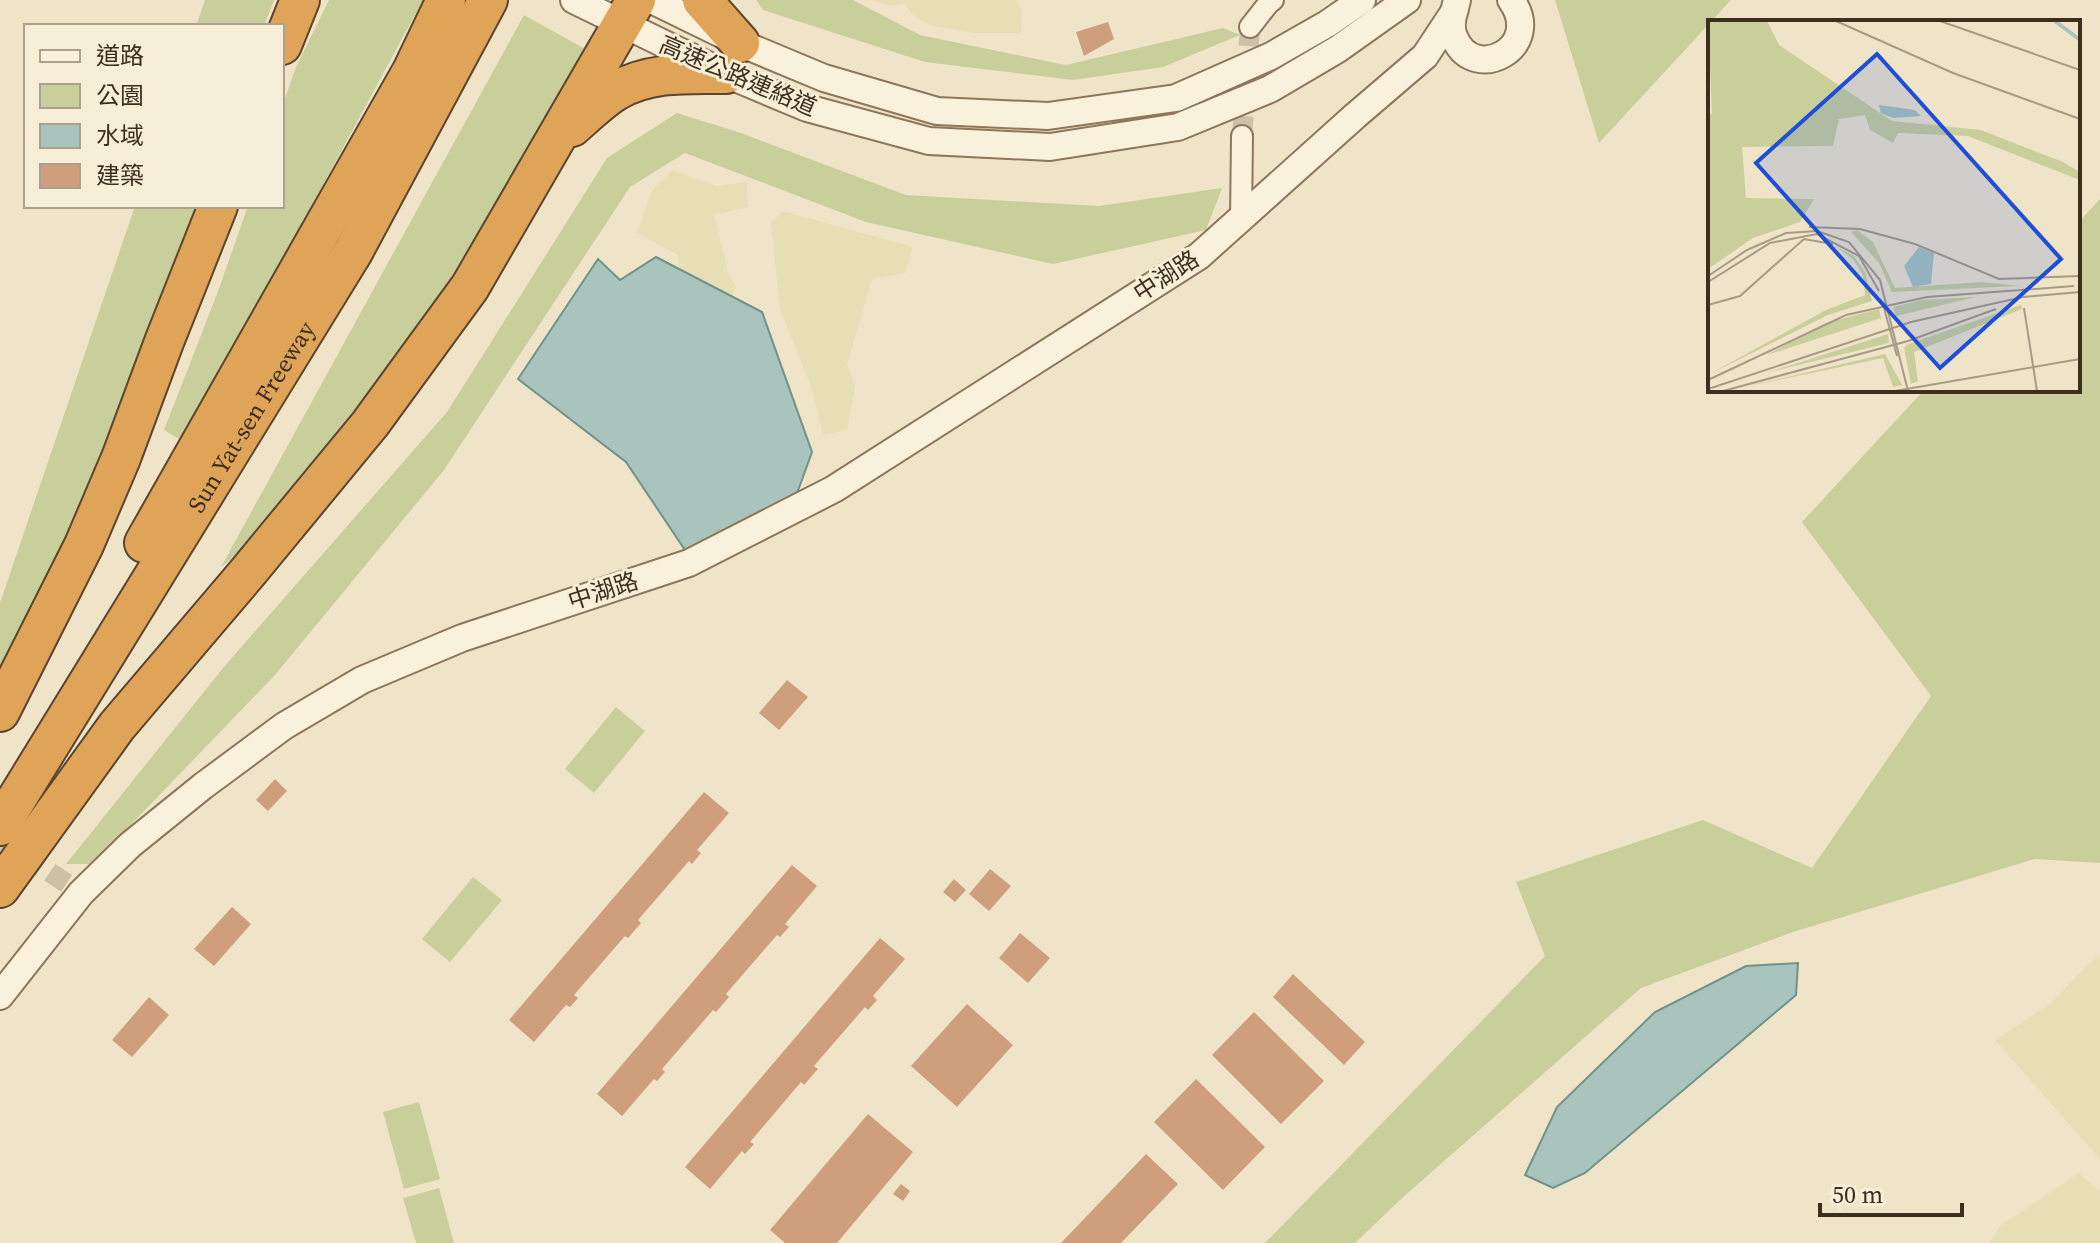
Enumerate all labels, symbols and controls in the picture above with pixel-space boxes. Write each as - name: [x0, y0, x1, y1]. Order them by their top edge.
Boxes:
- inset map: [1708, 20, 2080, 392]
- legend: [24, 24, 284, 208]
- street label: 高速公路連絡道: [654, 28, 822, 124]
- text: 道路: [96, 39, 144, 72]
- text: 公園: [96, 79, 144, 112]
- text: 水域: [96, 119, 144, 152]
- text: 建築: [96, 159, 144, 192]
- street label: 中湖路: [1127, 242, 1205, 309]
- street label: Sun Yat-sen Freeway: [180, 314, 323, 519]
- street label: 中湖路: [564, 564, 642, 617]
- scale bar: [1820, 1167, 1962, 1217]
- text: 50 m: [1832, 1178, 1883, 1211]

